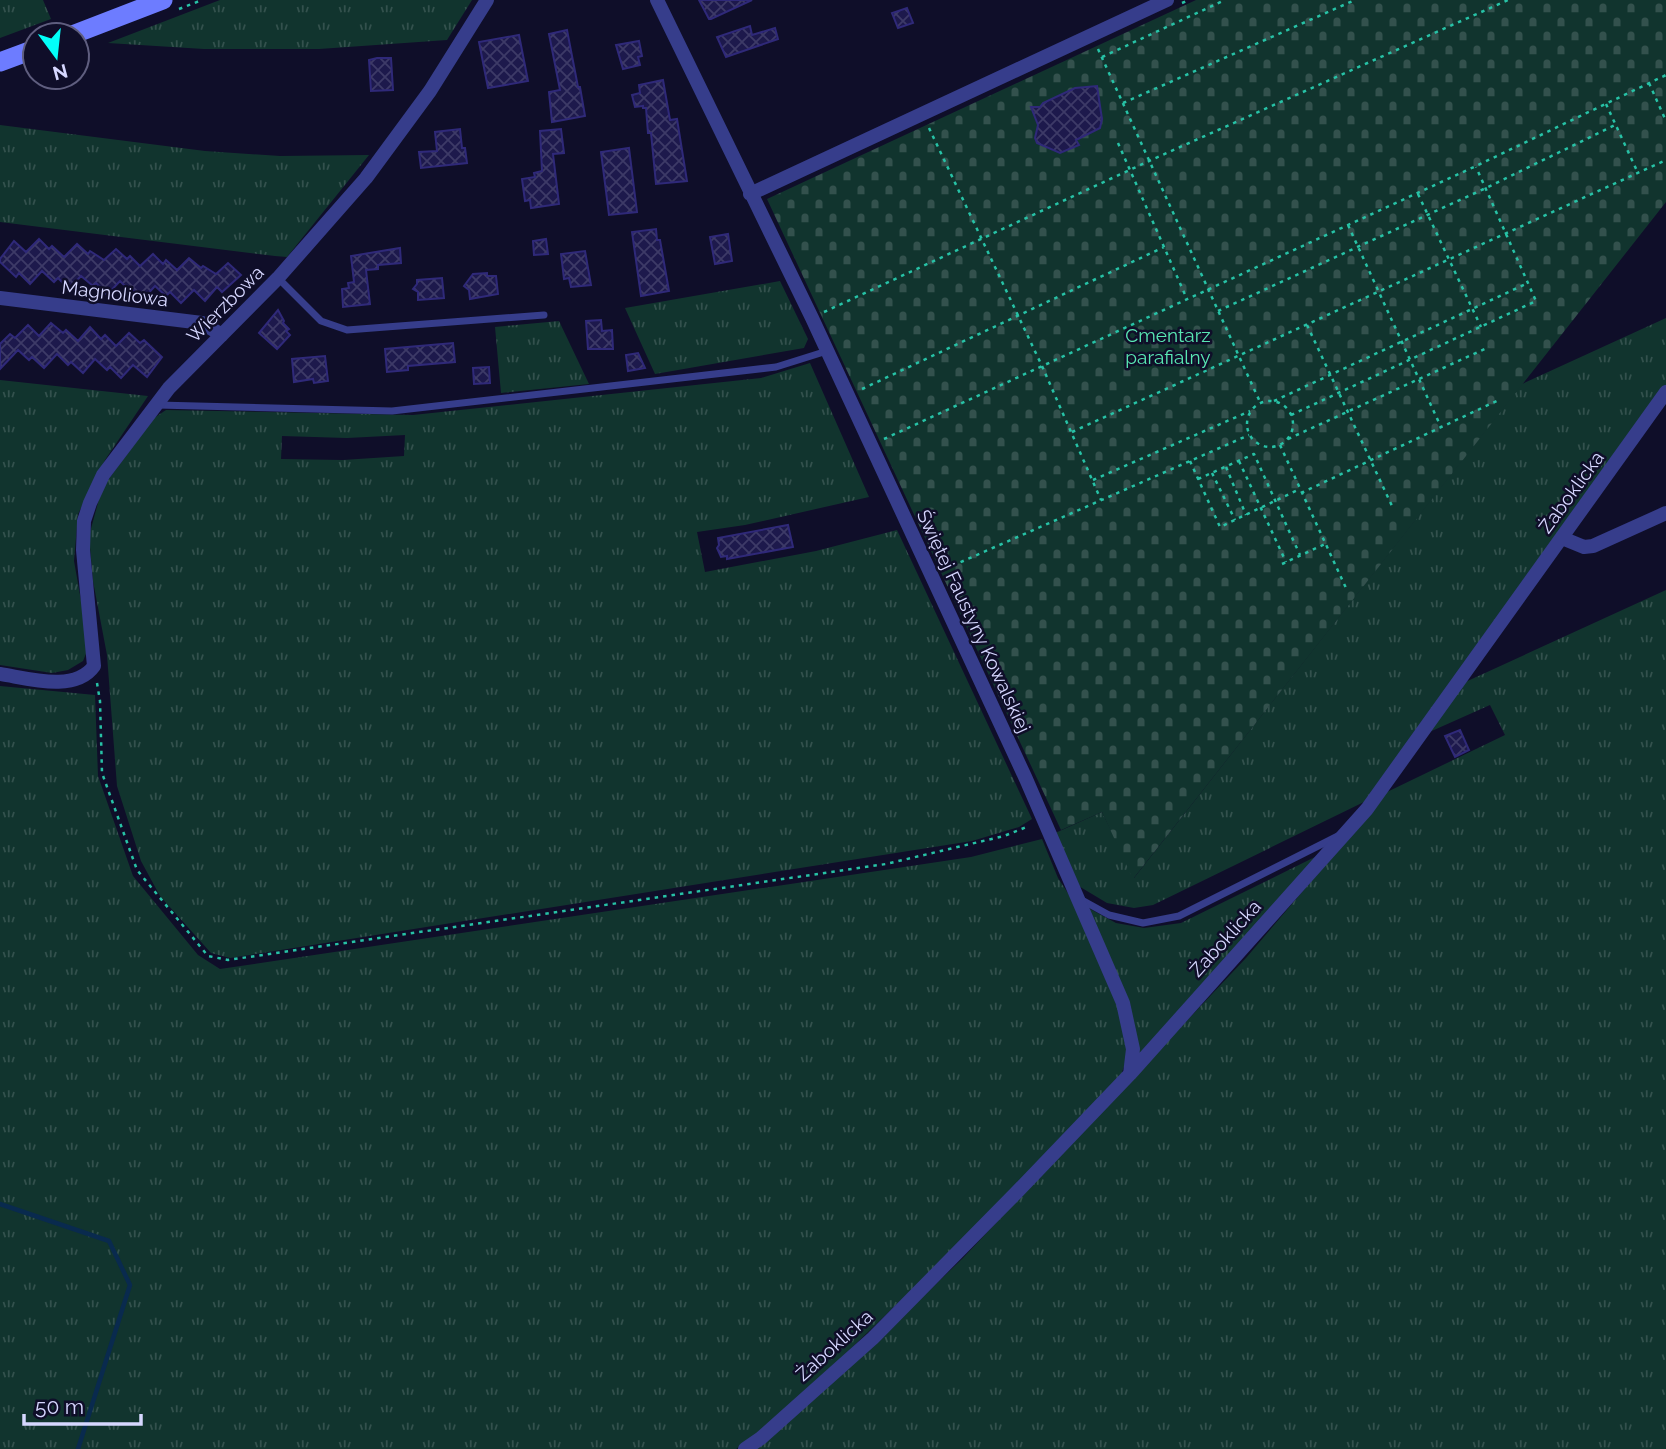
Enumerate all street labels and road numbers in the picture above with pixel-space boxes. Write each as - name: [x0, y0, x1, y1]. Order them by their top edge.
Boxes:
- street label: Wierzbowa: [182, 261, 268, 347]
- street label: Magnoliowa: [61, 276, 169, 310]
- street label: Żaboklicka: [1534, 447, 1608, 537]
- street label: Świętej Faustyny Kowalskiej: [913, 506, 1035, 736]
- street label: Żaboklicka: [1185, 895, 1265, 981]
- street label: Żaboklicka: [791, 1305, 877, 1385]

